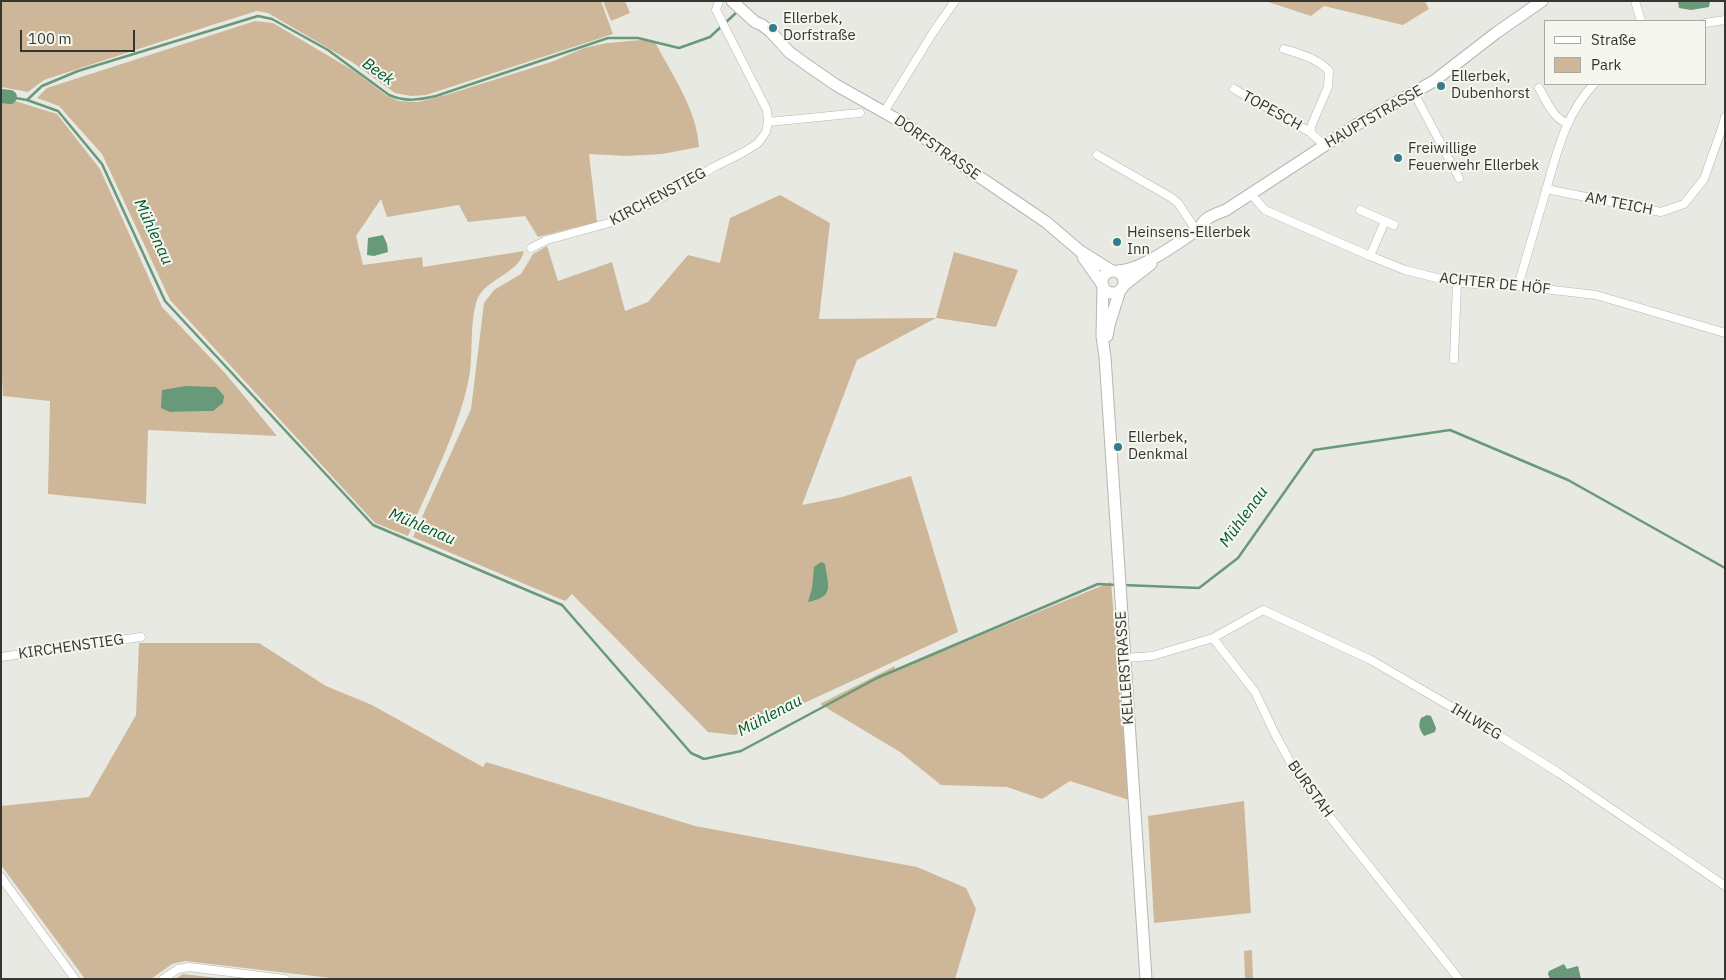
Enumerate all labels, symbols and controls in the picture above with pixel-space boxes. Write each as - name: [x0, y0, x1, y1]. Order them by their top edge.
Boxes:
- place label: Ellerbek, Dorfstraße: [783, 10, 856, 45]
- scale bar: [22, 20, 138, 52]
- legend: [1544, 20, 1706, 85]
- marker: Ellerbek, Dorfstraße: [767, 22, 779, 34]
- text: 100 m: [28, 29, 72, 48]
- text: Straße: [1591, 30, 1636, 49]
- water label: Beek: [358, 54, 398, 90]
- text: Park: [1591, 55, 1621, 74]
- place label: Ellerbek, Dubenhorst: [1451, 68, 1530, 103]
- marker: Ellerbek, Dubenhorst: [1435, 80, 1447, 92]
- street label: HAUPTSTRASSE: [1322, 82, 1426, 152]
- street label: TOPESCH: [1239, 87, 1305, 135]
- street label: DORFSTRASSE: [890, 112, 984, 184]
- place label: Freiwillige Feuerwehr Ellerbek: [1408, 140, 1539, 175]
- marker: Freiwillige Feuerwehr Ellerbek: [1392, 152, 1404, 164]
- street label: KIRCHENSTIEG: [607, 164, 709, 230]
- street label: AM TEICH: [1584, 189, 1654, 219]
- water label: Mühlenau: [129, 196, 177, 268]
- place label: Heinsens-Ellerbek Inn: [1127, 224, 1251, 259]
- marker: Heinsens-Ellerbek Inn: [1111, 236, 1123, 248]
- street label: ACHTER DE HÖF: [1438, 269, 1552, 299]
- place label: Ellerbek, Denkmal: [1128, 429, 1188, 464]
- marker: Ellerbek, Denkmal: [1112, 441, 1124, 453]
- water label: Mühlenau: [1216, 483, 1272, 551]
- water label: Mühlenau: [386, 504, 458, 550]
- street label: KELLERSTRASSE: [1112, 611, 1138, 725]
- street label: KIRCHENSTIEG: [17, 631, 125, 663]
- water label: Mühlenau: [734, 691, 806, 741]
- street label: IHLWEG: [1447, 700, 1505, 744]
- street label: BURSTAH: [1283, 757, 1337, 821]

